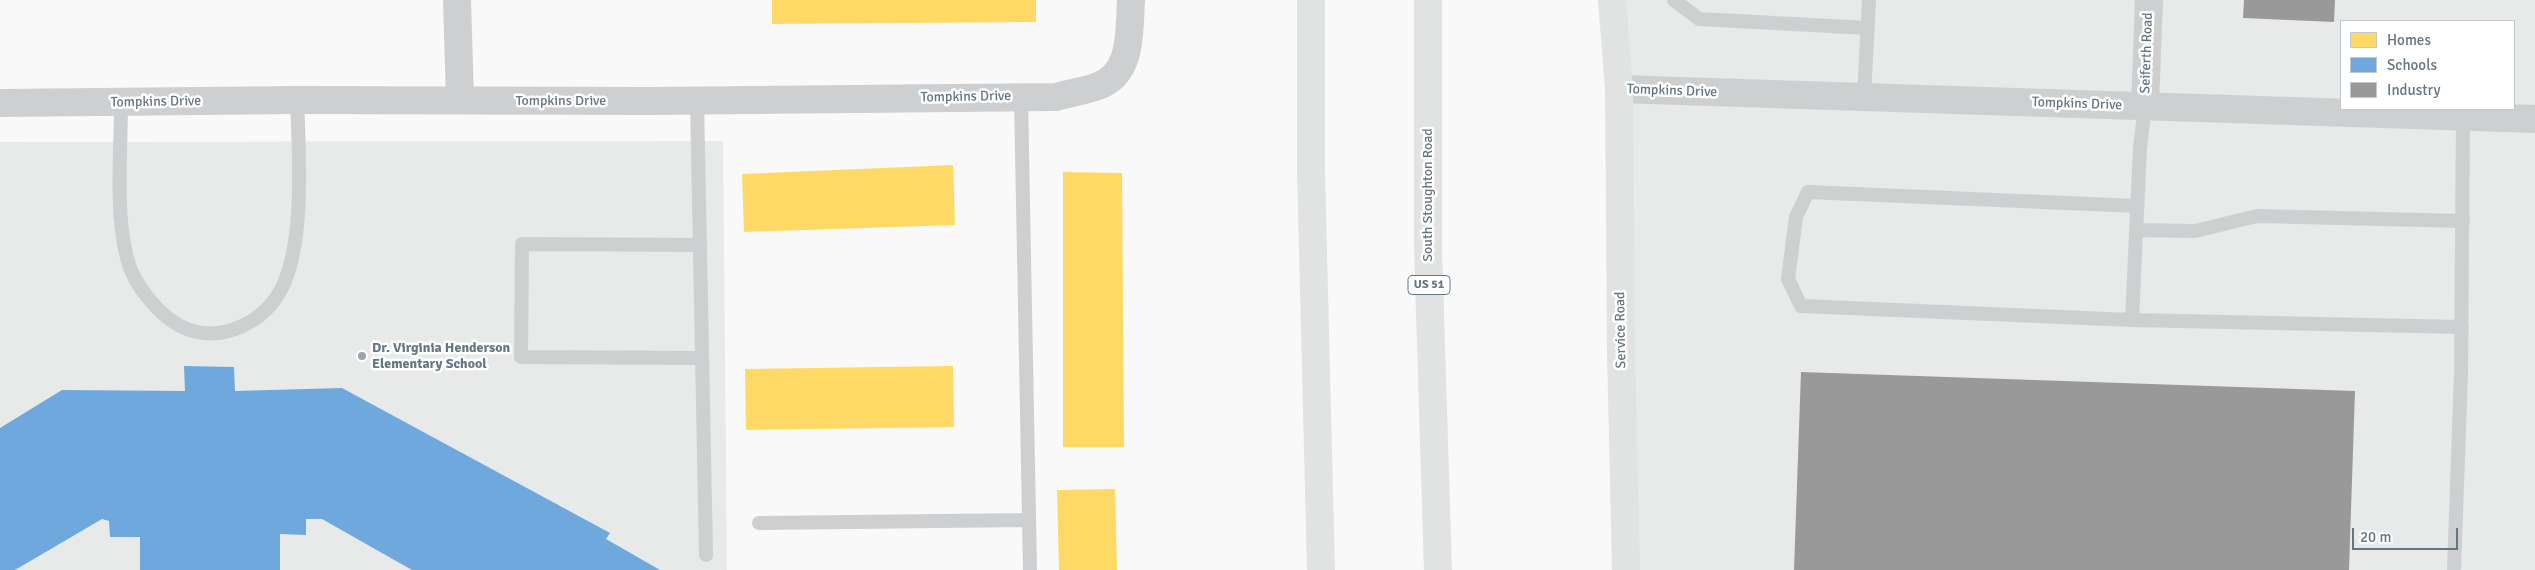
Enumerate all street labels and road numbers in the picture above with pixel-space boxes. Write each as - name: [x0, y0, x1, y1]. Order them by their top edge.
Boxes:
- street label: Seiferth Road: [2137, 12, 2157, 94]
- street label: Tompkins Drive: [1627, 81, 1717, 101]
- street label: Tompkins Drive: [921, 88, 1011, 106]
- street label: Tompkins Drive: [111, 93, 201, 111]
- street label: Tompkins Drive: [516, 93, 606, 109]
- street label: Tompkins Drive: [2032, 94, 2122, 114]
- street label: South Stoughton Road: [1420, 128, 1436, 262]
- road number: US 51: [1408, 276, 1450, 294]
- street label: Service Road: [1612, 291, 1630, 369]

